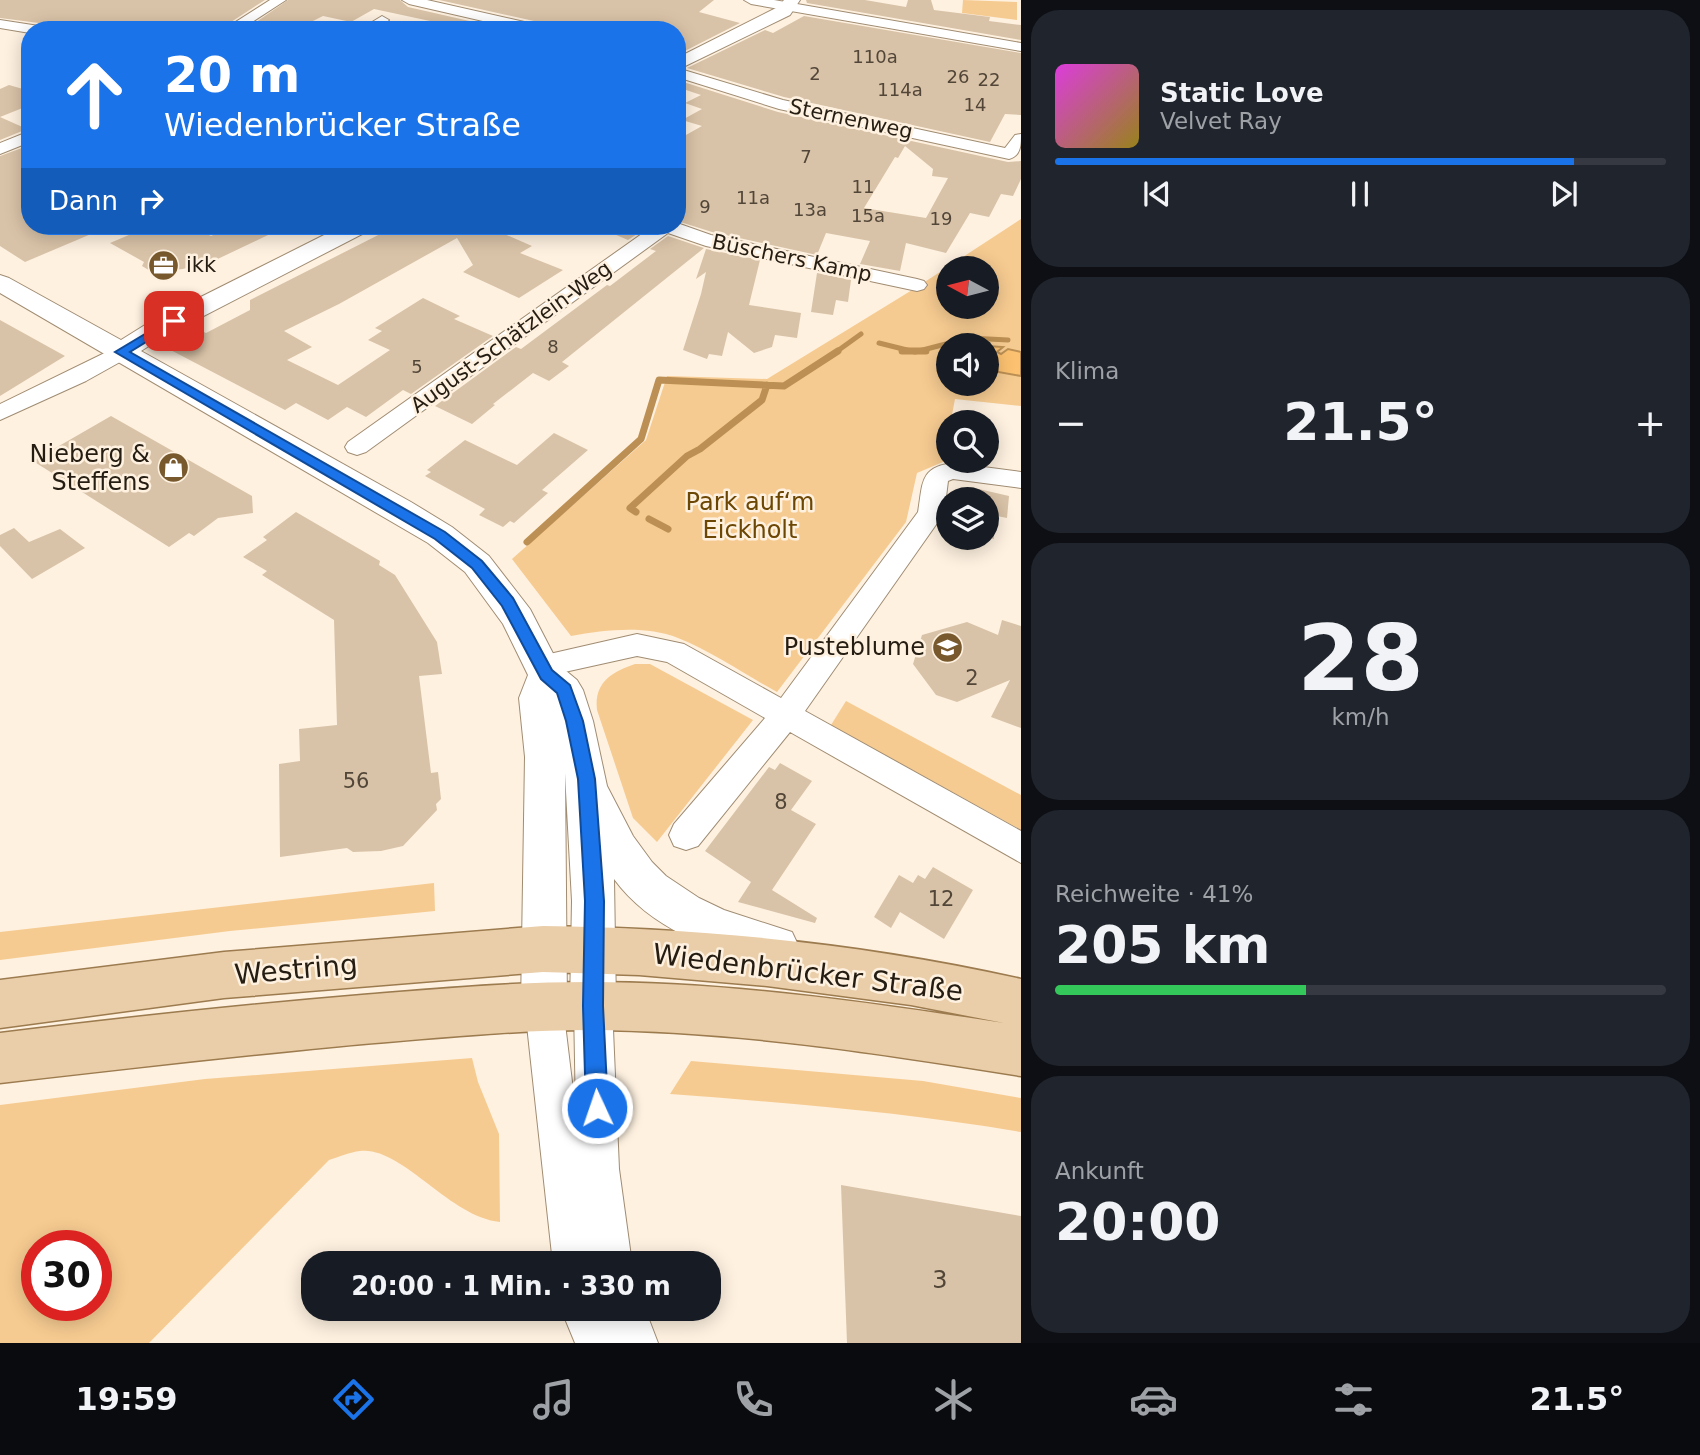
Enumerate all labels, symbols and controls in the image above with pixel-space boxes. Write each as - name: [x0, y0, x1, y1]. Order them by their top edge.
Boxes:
- house number: 110a: [852, 46, 898, 67]
- text: 20 m: [164, 47, 300, 104]
- icon: ahead: [49, 49, 140, 140]
- house number: 2: [809, 63, 821, 84]
- house number: 26: [947, 66, 969, 87]
- house number: 22: [978, 69, 1000, 90]
- text: Static Love: [1160, 78, 1324, 108]
- house number: 114a: [877, 79, 923, 100]
- street label: Sternenweg: [787, 94, 915, 144]
- house number: 14: [964, 94, 986, 115]
- text: Wiedenbrücker Straße: [164, 106, 521, 144]
- text: Velvet Ray: [1160, 108, 1282, 134]
- house number: 7: [800, 146, 812, 167]
- icon: previous: [1138, 175, 1176, 213]
- icon: pause: [1341, 175, 1379, 213]
- icon: next: [1545, 175, 1583, 213]
- house number: 11: [852, 176, 874, 197]
- icon: right: [132, 182, 170, 220]
- text: Dann: [49, 186, 118, 216]
- house number: 11a: [736, 187, 770, 208]
- house number: 9: [699, 196, 711, 217]
- house number: 13a: [793, 199, 827, 220]
- house number: 15a: [851, 205, 885, 226]
- house number: 19: [930, 208, 952, 229]
- street label: Büschers Kamp: [710, 229, 874, 287]
- office icon: ikk: [146, 248, 180, 282]
- place label: ikk: [186, 253, 217, 277]
- street label: August-Schätzlein-Weg: [406, 256, 616, 418]
- north arrow: [936, 256, 999, 318]
- map controls: [936, 256, 999, 550]
- pin: [144, 291, 204, 351]
- icon: arrive: [155, 302, 193, 340]
- button: sound: [936, 333, 999, 396]
- house number: 8: [547, 336, 559, 357]
- house number: 5: [411, 356, 423, 377]
- text: Klima: [1055, 358, 1119, 384]
- text: 21.5°: [1283, 392, 1438, 452]
- text: −: [1055, 401, 1087, 445]
- text: +: [1634, 401, 1666, 445]
- button: search: [936, 410, 999, 473]
- place label: Nieberg & Steffens: [30, 440, 150, 496]
- shop icon: Nieberg & Steffens: [156, 451, 190, 485]
- button: layers: [936, 487, 999, 550]
- park label: Park auf‘m Eickholt: [686, 488, 814, 544]
- text: 28: [1297, 606, 1424, 711]
- school or university icon: Pusteblume: [931, 630, 965, 664]
- place label: Pusteblume: [784, 633, 925, 661]
- house number: 2: [965, 666, 979, 690]
- text: km/h: [1331, 704, 1390, 730]
- house number: 56: [343, 769, 369, 793]
- house number: 8: [774, 790, 788, 814]
- text: Reichweite · 41%: [1055, 881, 1253, 907]
- house number: 12: [928, 887, 954, 911]
- text: 205 km: [1055, 915, 1270, 975]
- street label: Wiedenbrücker Straße: [651, 937, 965, 1008]
- street label: Westring: [233, 948, 359, 991]
- position arrow: [560, 1071, 634, 1145]
- text: Ankunft: [1055, 1158, 1144, 1184]
- text: 20:00: [1055, 1192, 1221, 1252]
- speed limit sign: 30: [21, 1230, 112, 1321]
- house number: 3: [932, 1266, 948, 1294]
- text: 20:00 · 1 Min. · 330 m: [351, 1271, 671, 1301]
- icon: directions: [329, 1375, 378, 1424]
- icon: music: [529, 1375, 578, 1424]
- icon: phone: [729, 1375, 778, 1424]
- icon: climate: [929, 1375, 978, 1424]
- icon: car: [1129, 1375, 1178, 1424]
- icon: filters: [1329, 1375, 1378, 1424]
- text: 19:59: [76, 1380, 177, 1418]
- text: 21.5°: [1529, 1380, 1624, 1418]

